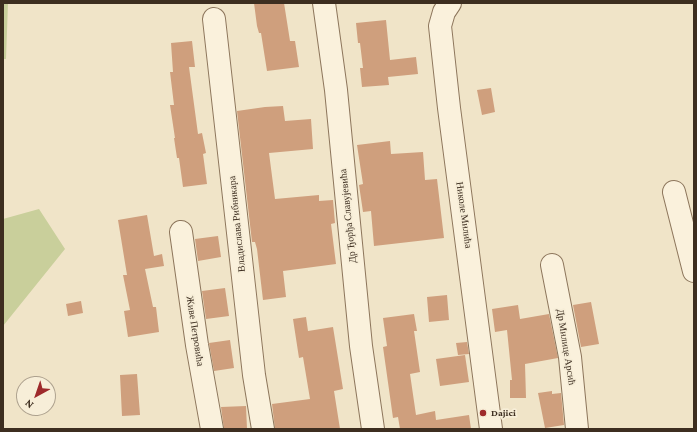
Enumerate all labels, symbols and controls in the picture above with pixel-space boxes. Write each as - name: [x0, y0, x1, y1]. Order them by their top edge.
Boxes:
- street label: Др Ђорђа Славујевића: [337, 168, 359, 264]
- street label: Владислава Рибникара: [226, 175, 248, 273]
- street label: Николе Милића: [453, 181, 475, 249]
- street label: Живе Петровића: [184, 295, 206, 367]
- street label: Др Милице Арсић: [554, 308, 578, 386]
- north arrow: [16, 376, 56, 416]
- text: N: [22, 397, 36, 411]
- place label: Dajici: [491, 407, 516, 419]
- marker: Dajici: [478, 408, 488, 418]

